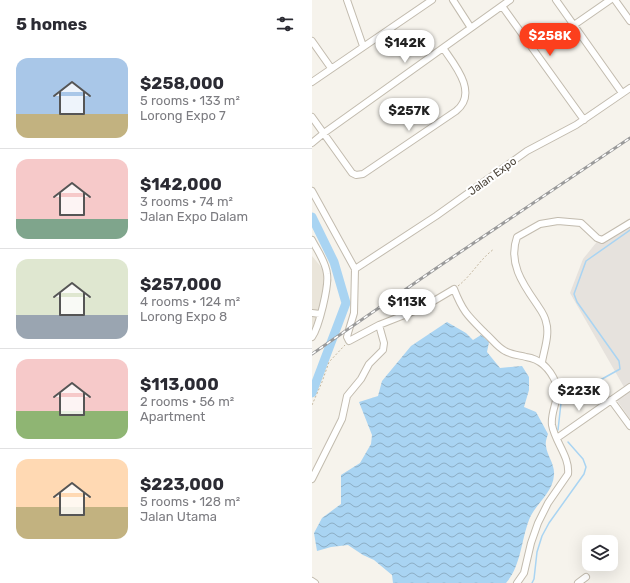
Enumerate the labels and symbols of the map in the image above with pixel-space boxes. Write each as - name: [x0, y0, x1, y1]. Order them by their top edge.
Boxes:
- pin: $258K: [522, 23, 578, 57]
- pin: $142K: [377, 30, 433, 64]
- pin: $257K: [381, 98, 437, 132]
- street label: Jalan Expo: [466, 155, 519, 198]
- pin: $113K: [379, 289, 435, 323]
- pin: $223K: [551, 378, 607, 412]

